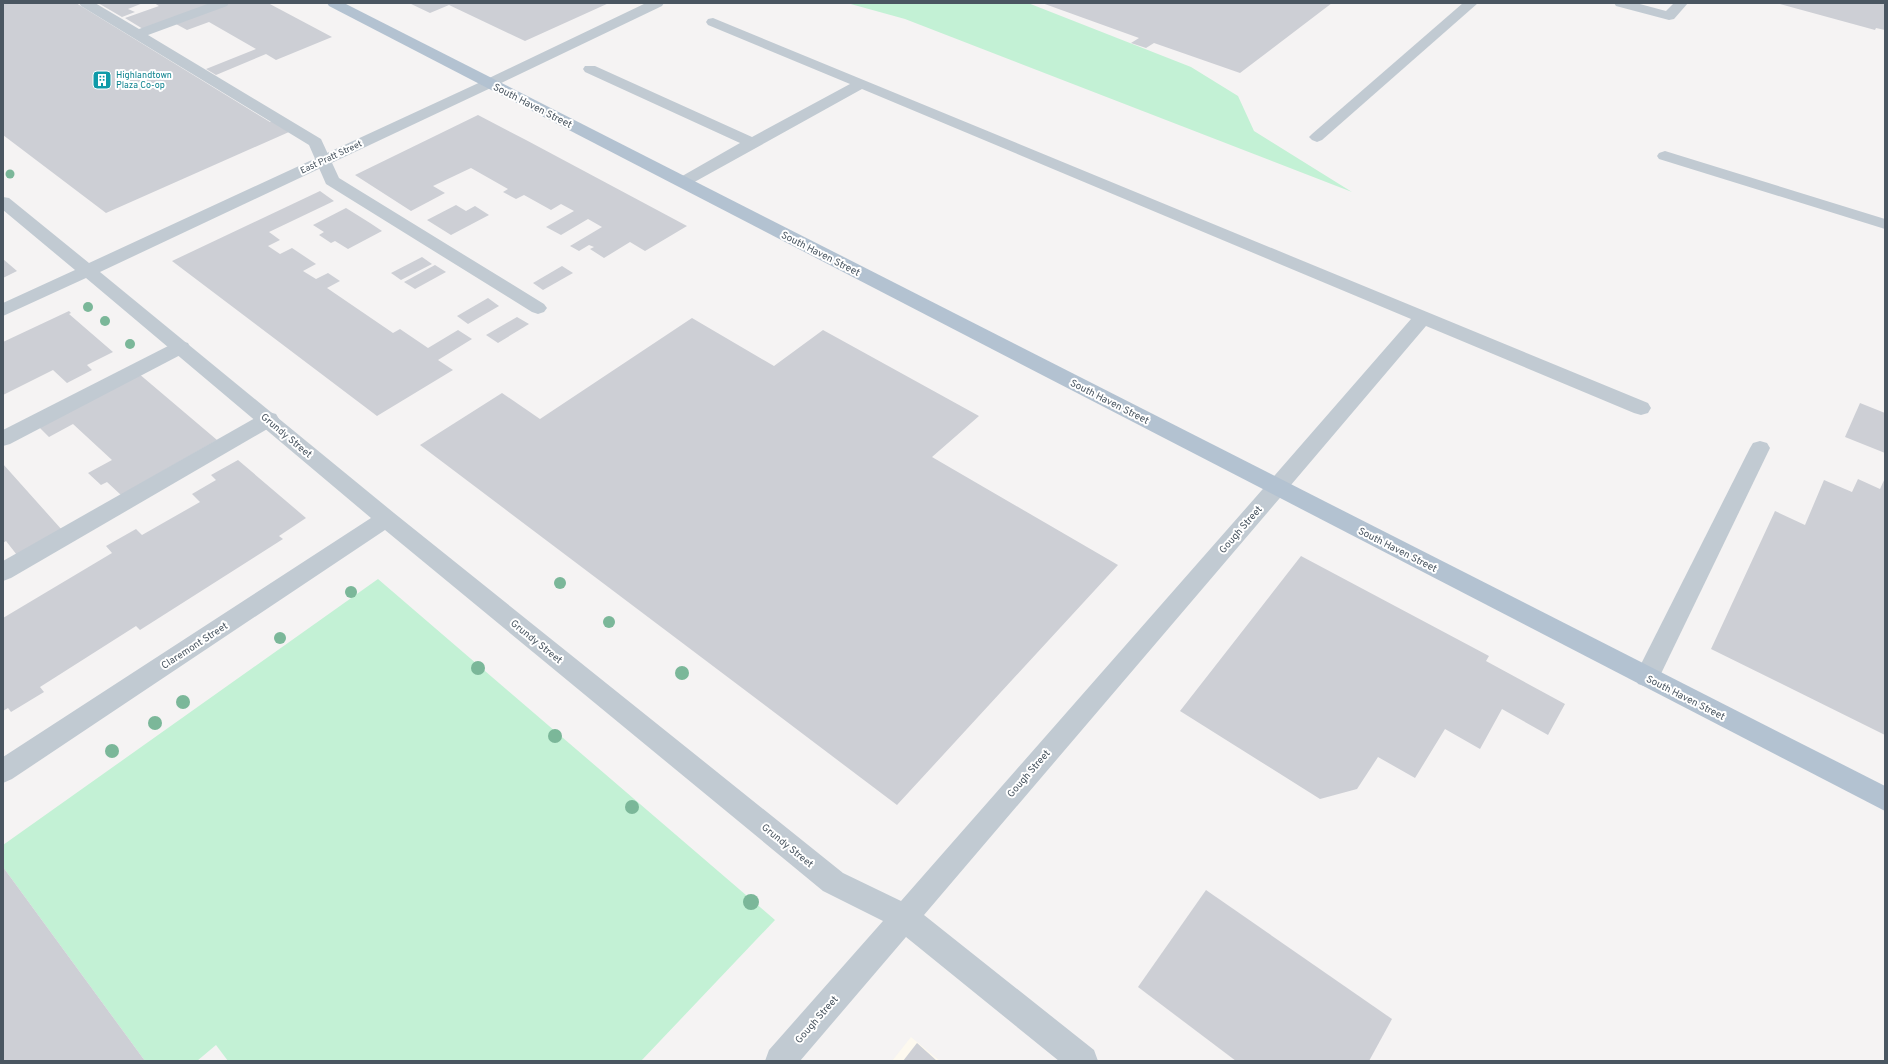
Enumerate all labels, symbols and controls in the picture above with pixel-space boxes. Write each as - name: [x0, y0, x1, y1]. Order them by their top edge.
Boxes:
- building icon: Highlandtown Plaza Co-op: [91, 69, 113, 91]
- place label: Highlandtown Plaza Co-op: [116, 70, 172, 91]
- street label: South Haven Street: [491, 81, 574, 132]
- street label: East Pratt Street: [299, 138, 364, 177]
- street label: South Haven Street: [779, 229, 862, 280]
- street label: South Haven Street: [1068, 377, 1151, 428]
- street label: Grundy Street: [258, 411, 314, 461]
- street label: Gough Street: [1217, 503, 1266, 557]
- street label: South Haven Street: [1356, 525, 1439, 576]
- street label: Grundy Street: [508, 617, 565, 667]
- street label: Claremont Street: [159, 620, 231, 673]
- street label: South Haven Street: [1644, 673, 1727, 724]
- street label: Gough Street: [1005, 747, 1054, 801]
- street label: Grundy Street: [759, 821, 816, 871]
- street label: Gough Street: [793, 993, 842, 1047]

